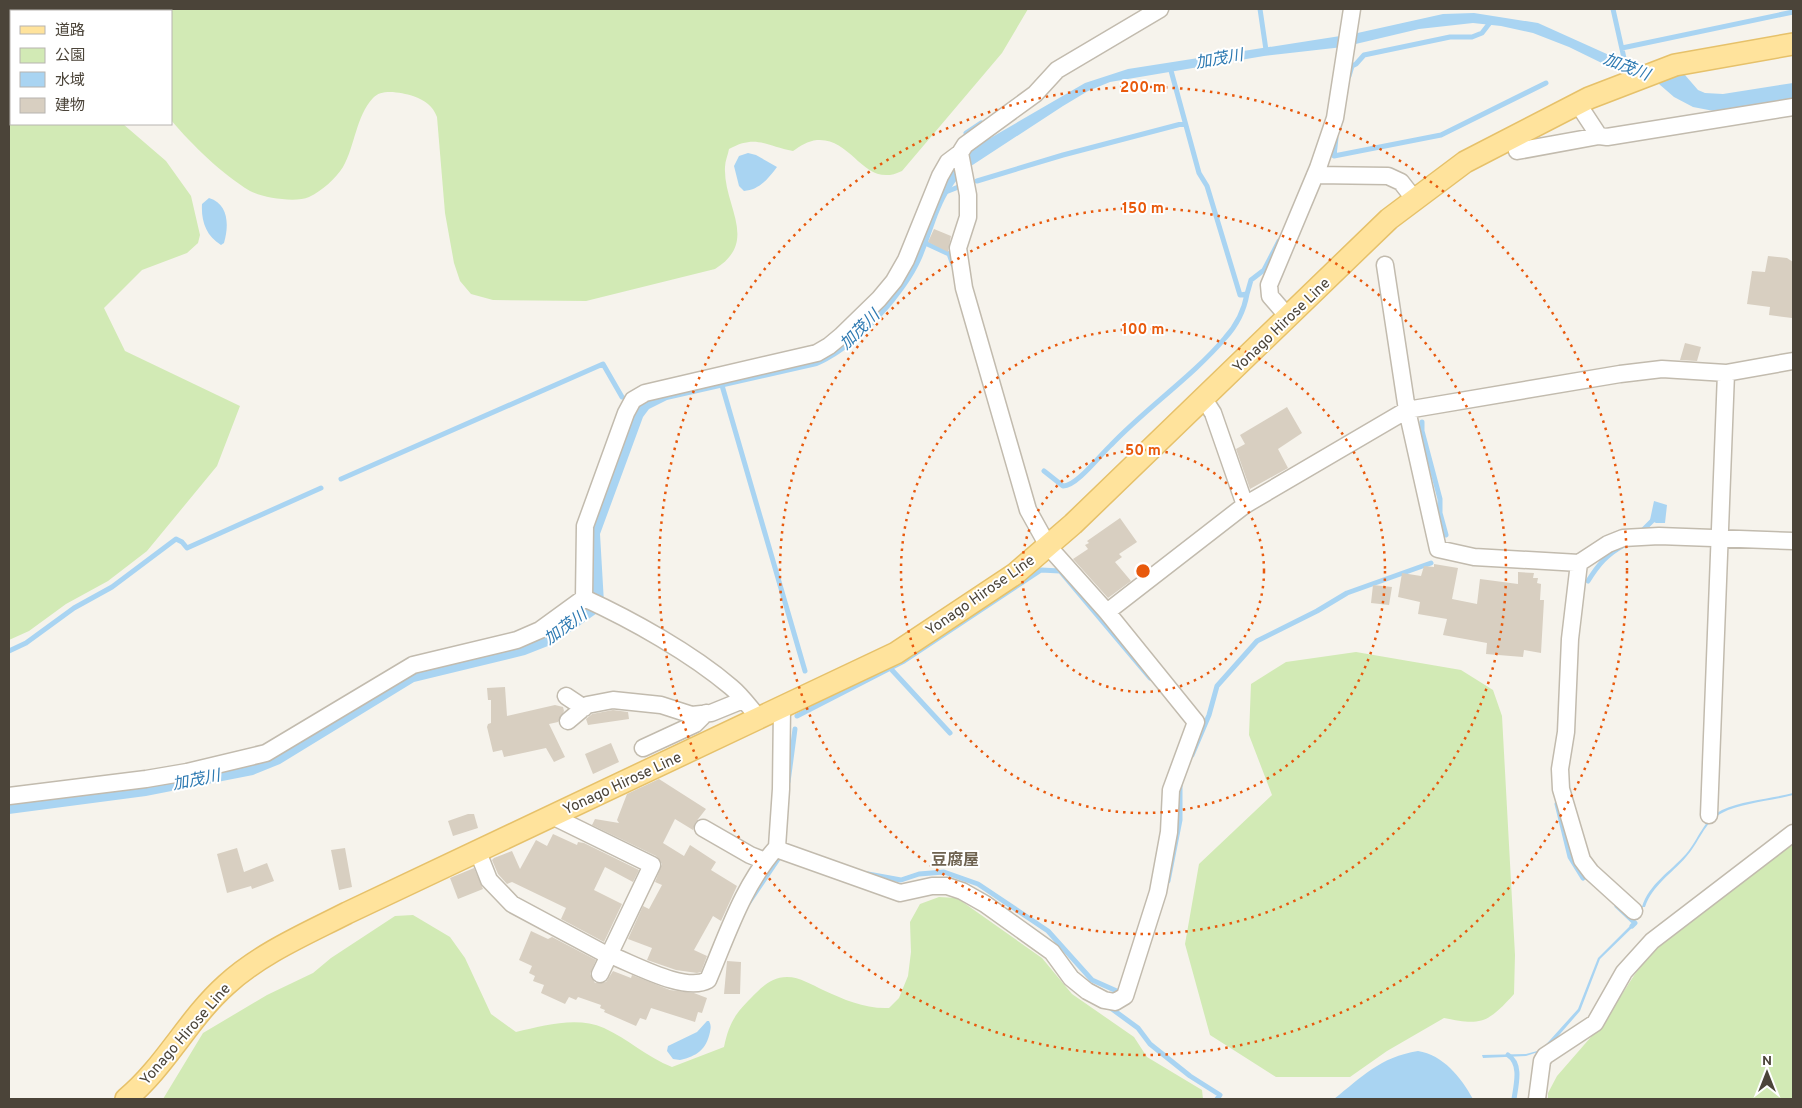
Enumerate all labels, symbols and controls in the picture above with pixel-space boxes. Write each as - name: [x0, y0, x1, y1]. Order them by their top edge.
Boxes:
- legend: [10, 10, 172, 125]
- text: 道路: [55, 22, 85, 41]
- water label: 加茂川: [1194, 46, 1247, 74]
- text: 公園: [55, 47, 85, 66]
- water label: 加茂川: [1600, 50, 1654, 87]
- text: 水域: [55, 72, 85, 91]
- text: 200 m: [1120, 79, 1166, 98]
- text: 建物: [55, 97, 85, 116]
- text: 150 m: [1122, 200, 1164, 219]
- street label: Yonago Hirose Line: [1229, 275, 1335, 378]
- water label: 加茂川: [836, 305, 886, 354]
- text: 100 m: [1122, 321, 1164, 340]
- text: 50 m: [1125, 442, 1161, 461]
- street label: Yonago Hirose Line: [923, 552, 1039, 641]
- centre of rings: [1134, 562, 1152, 580]
- water label: 加茂川: [541, 604, 593, 650]
- street label: Yonago Hirose Line: [560, 749, 685, 820]
- water label: 加茂川: [171, 766, 224, 795]
- district label: 豆腐屋: [931, 851, 979, 871]
- street label: Yonago Hirose Line: [137, 980, 236, 1090]
- north arrow: [1742, 1048, 1792, 1098]
- text: N: [1762, 1053, 1772, 1070]

